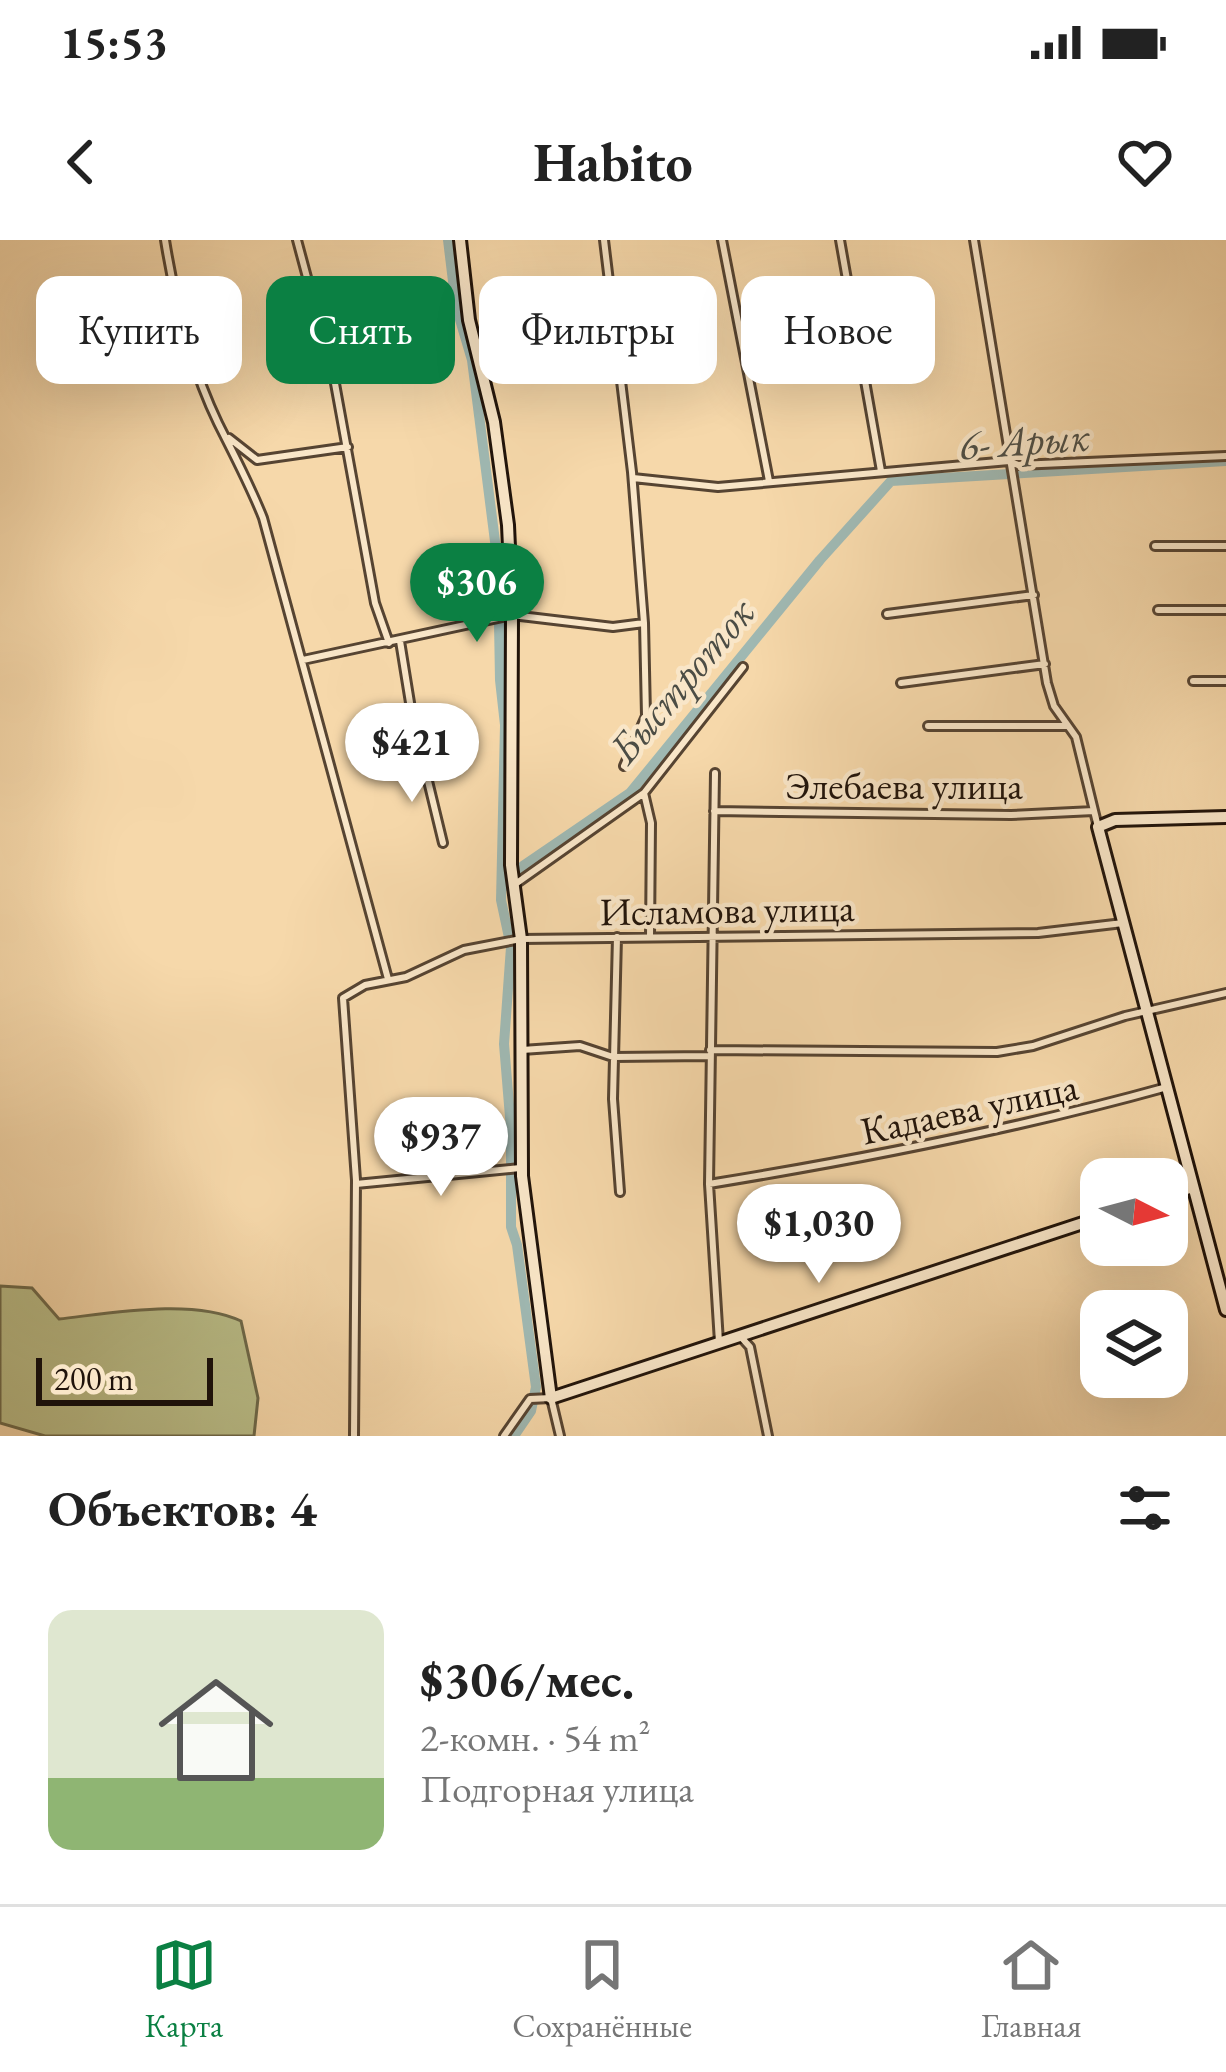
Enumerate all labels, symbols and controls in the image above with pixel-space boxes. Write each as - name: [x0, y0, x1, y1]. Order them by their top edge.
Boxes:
- text: 15:53: [60, 13, 168, 71]
- text: Habito: [533, 127, 693, 197]
- icon: back: [48, 129, 114, 195]
- icon: heart: [1112, 129, 1178, 195]
- chip: Купить: [36, 276, 242, 384]
- chip: Снять: [266, 276, 455, 384]
- chip: Фильтры: [479, 276, 717, 384]
- chip: Новое: [741, 276, 935, 384]
- water label: 6- Арык: [957, 408, 1092, 473]
- pin: $306: [406, 543, 548, 645]
- text: $306: [437, 556, 517, 607]
- water label: Быстроток: [595, 585, 767, 775]
- pin: $421: [341, 703, 483, 805]
- text: $421: [372, 716, 452, 767]
- street label: Элебаева улица: [785, 760, 1023, 811]
- street label: Исламова улица: [599, 882, 855, 937]
- street label: Кадаева улица: [856, 1061, 1083, 1156]
- pin: $937: [370, 1097, 512, 1199]
- text: $937: [401, 1110, 481, 1161]
- north arrow: [1080, 1158, 1188, 1266]
- map controls: [1080, 1158, 1188, 1398]
- pin: $1,030: [721, 1184, 917, 1286]
- text: $1,030: [764, 1197, 874, 1248]
- button: layers: [1080, 1290, 1188, 1398]
- scale bar: [36, 1352, 213, 1405]
- text: 200 m: [54, 1357, 134, 1400]
- text: Объектов: 4: [48, 1475, 317, 1541]
- icon: filters: [1112, 1475, 1178, 1541]
- text: $306/мес.: [420, 1646, 634, 1712]
- icon: home: [144, 1658, 288, 1802]
- text: 2-комн. · 54 m²: [420, 1712, 651, 1763]
- text: Подгорная улица: [420, 1763, 694, 1814]
- tab: Карта: [144, 1932, 223, 2047]
- tab: Сохранённые: [512, 1932, 692, 2047]
- tab: Главная: [981, 1932, 1082, 2047]

